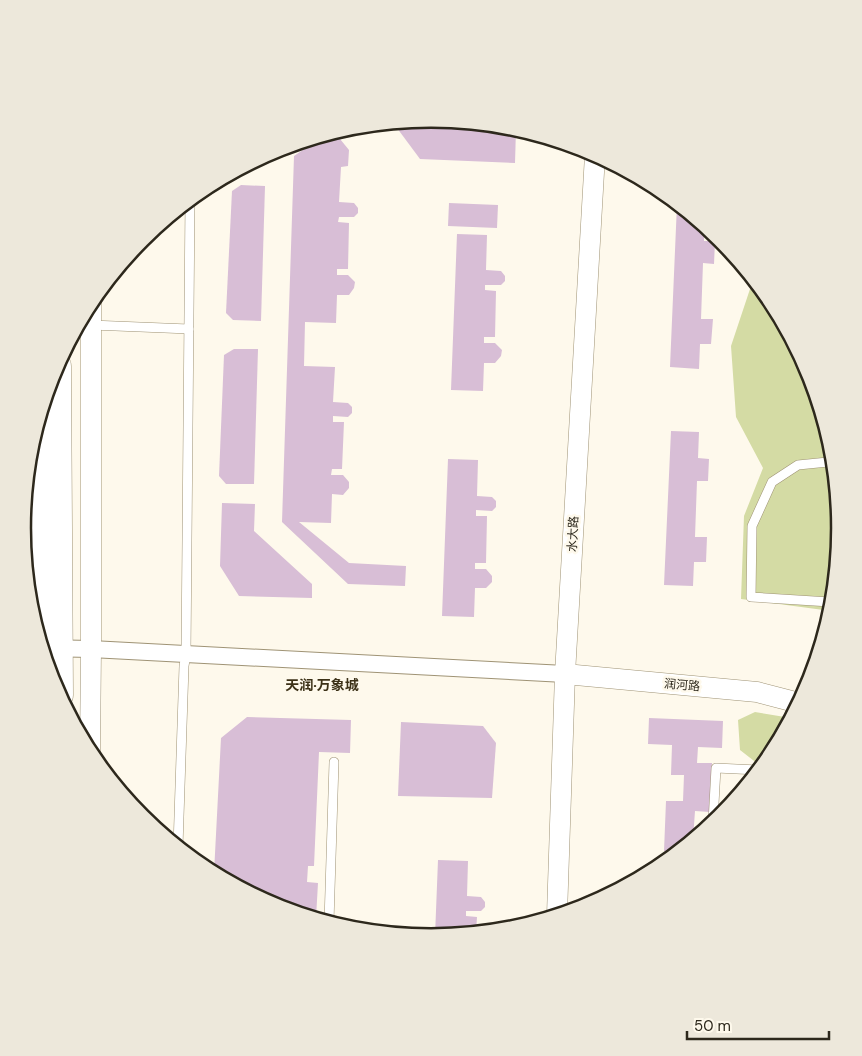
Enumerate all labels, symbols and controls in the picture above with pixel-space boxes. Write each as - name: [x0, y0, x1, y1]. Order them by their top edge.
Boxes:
- street label: 水大路: [564, 516, 582, 552]
- street label: 润河路: [663, 675, 701, 695]
- district label: 天润·万象城: [285, 676, 359, 694]
- scale bar: [687, 1008, 830, 1040]
- text: 50 m: [694, 1016, 731, 1036]

